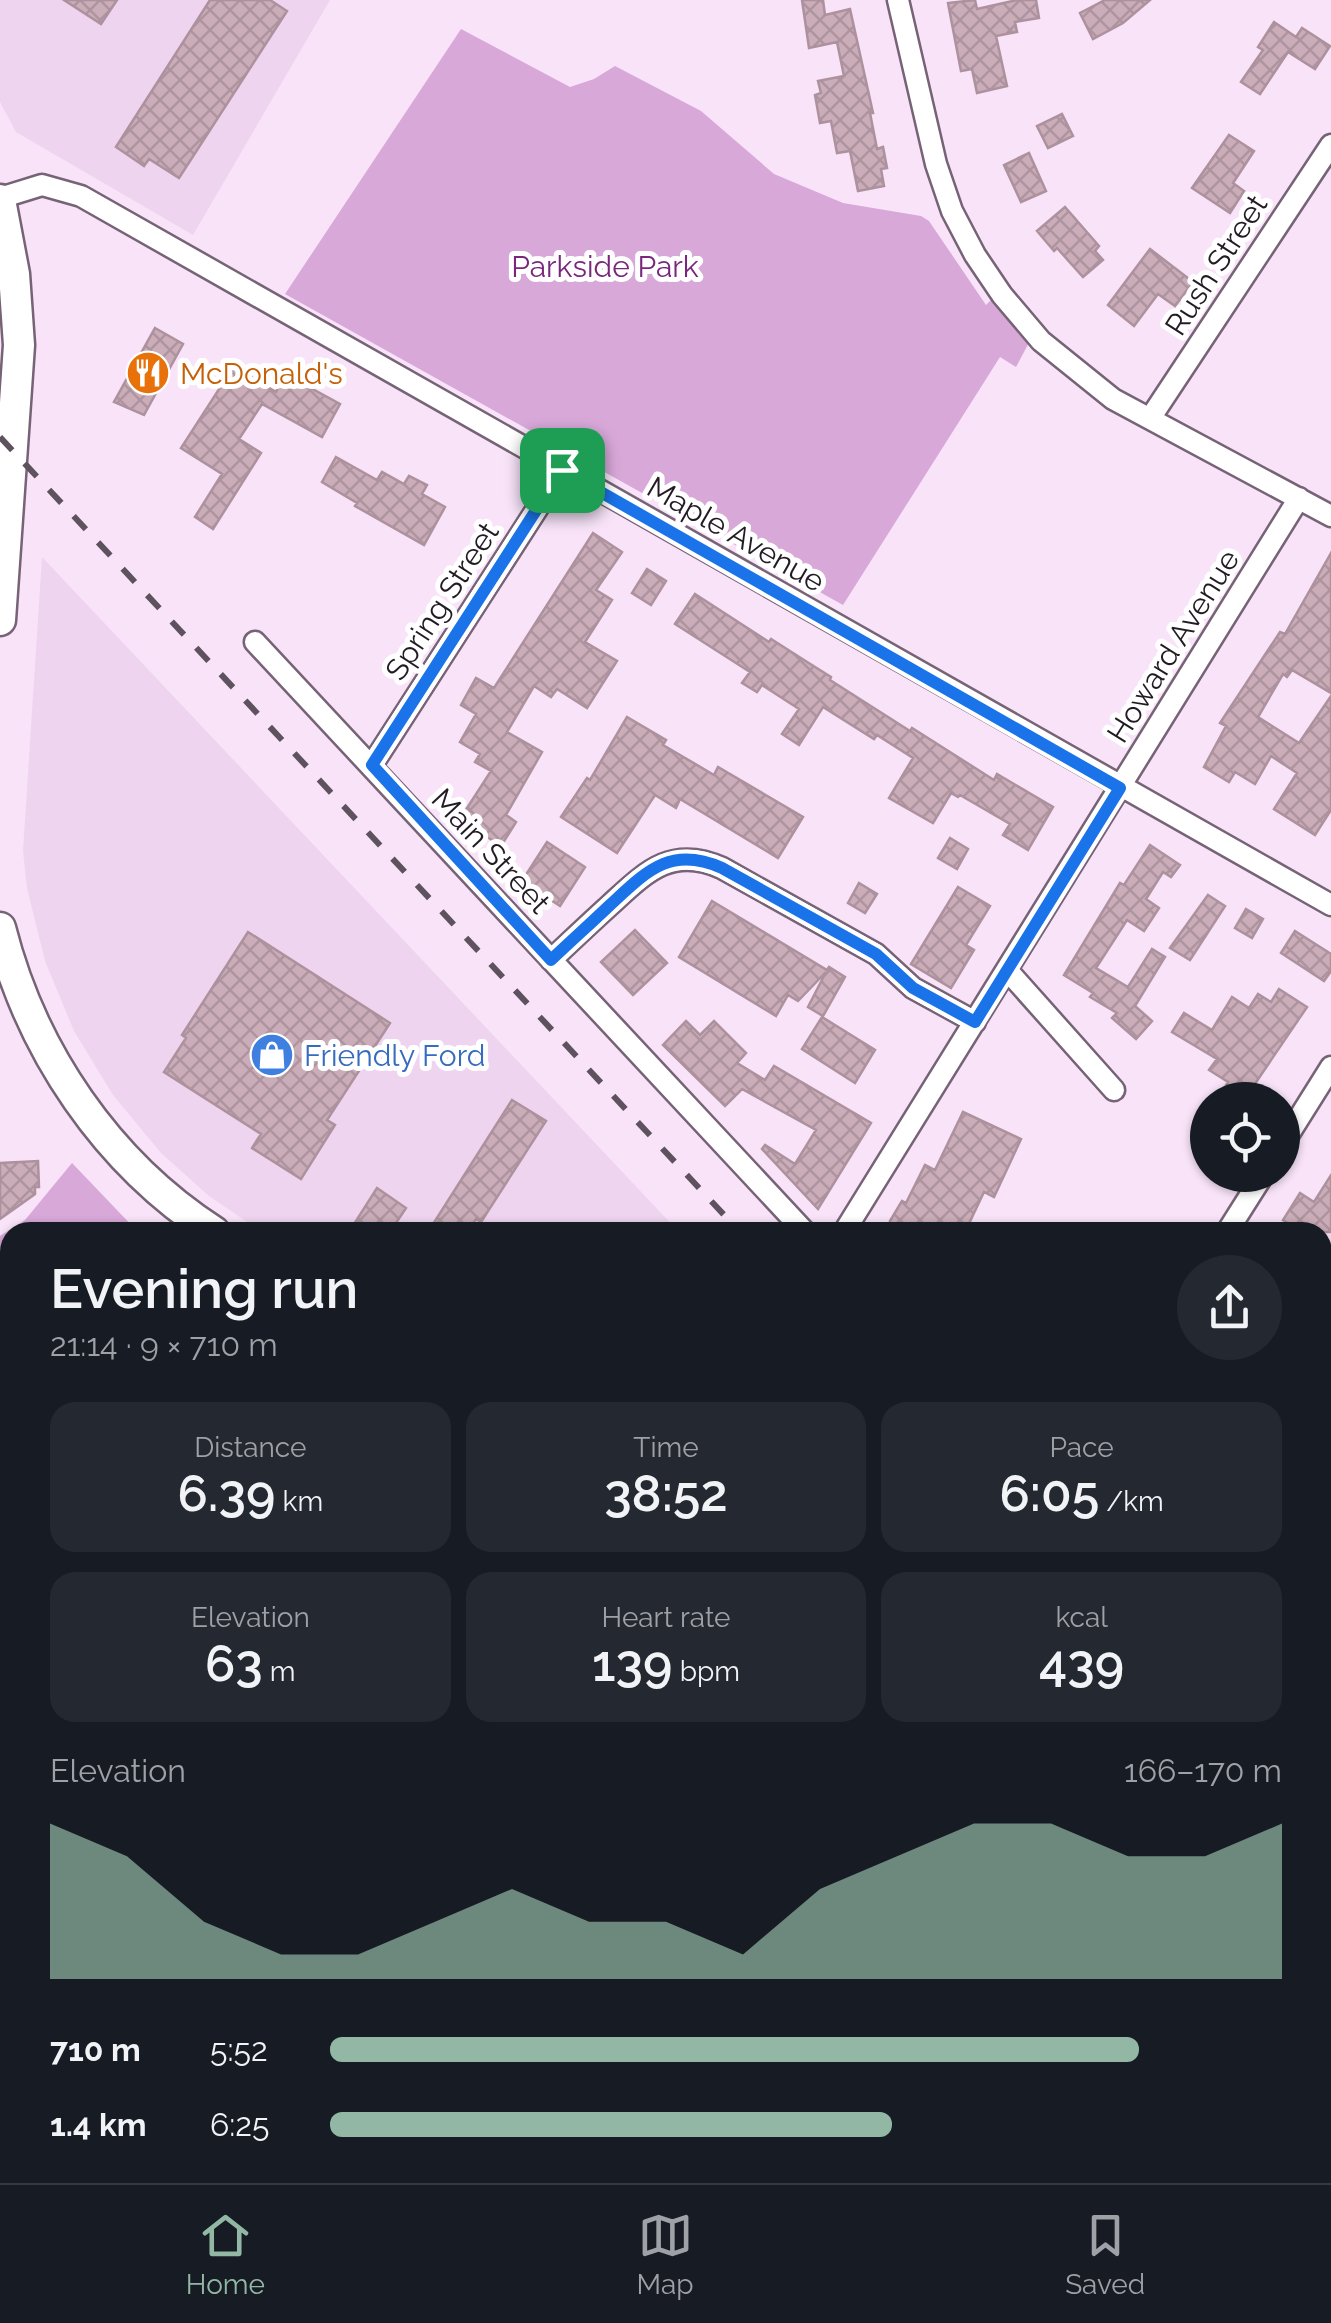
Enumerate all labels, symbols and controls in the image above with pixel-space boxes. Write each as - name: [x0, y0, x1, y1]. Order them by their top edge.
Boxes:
- street label: Rush Street: [1158, 188, 1274, 342]
- park label: Parkside Park: [511, 249, 699, 284]
- restaurant icon: McDonald's: [125, 350, 171, 396]
- place label: McDonald's: [180, 356, 343, 391]
- pin: [520, 428, 605, 513]
- icon: arrive: [535, 443, 590, 498]
- street label: Maple Avenue: [641, 469, 831, 599]
- street label: Spring Street: [378, 516, 506, 686]
- street label: Howard Avenue: [1100, 543, 1246, 749]
- street label: Main Street: [425, 782, 557, 920]
- shop icon: Friendly Ford: [249, 1032, 295, 1078]
- place label: Friendly Ford: [304, 1038, 485, 1073]
- map controls: [1190, 1082, 1300, 1192]
- button: locate: [1190, 1082, 1300, 1192]
- button: share: [1177, 1255, 1282, 1360]
- text: Evening run: [50, 1256, 358, 1321]
- text: 21:14 · 9 × 710 m: [50, 1326, 278, 1363]
- text: Distance: [194, 1431, 306, 1464]
- text: Time: [633, 1431, 699, 1464]
- text: Pace: [1050, 1431, 1114, 1464]
- text: 6.39: [178, 1464, 275, 1523]
- text: 38:52: [604, 1464, 728, 1523]
- text: 6:05: [999, 1464, 1099, 1523]
- text: km: [275, 1485, 323, 1518]
- text: /km: [1099, 1485, 1164, 1518]
- text: Elevation: [191, 1601, 310, 1634]
- text: Heart rate: [602, 1601, 730, 1634]
- text: kcal: [1055, 1601, 1108, 1634]
- text: 63: [205, 1634, 263, 1693]
- text: 139: [592, 1634, 673, 1693]
- text: 439: [1039, 1634, 1124, 1693]
- text: m: [263, 1655, 296, 1688]
- text: bpm: [673, 1655, 740, 1688]
- text: Elevation: [50, 1752, 186, 1789]
- text: 166–170 m: [1124, 1752, 1282, 1789]
- text: 710 m: [50, 2031, 141, 2068]
- text: 5:52: [210, 2031, 268, 2068]
- text: 1.4 km: [50, 2106, 147, 2143]
- text: 6:25: [210, 2106, 269, 2143]
- tab: Home: [186, 2208, 265, 2301]
- tab: Map: [637, 2208, 694, 2301]
- tab: Saved: [1065, 2208, 1145, 2301]

